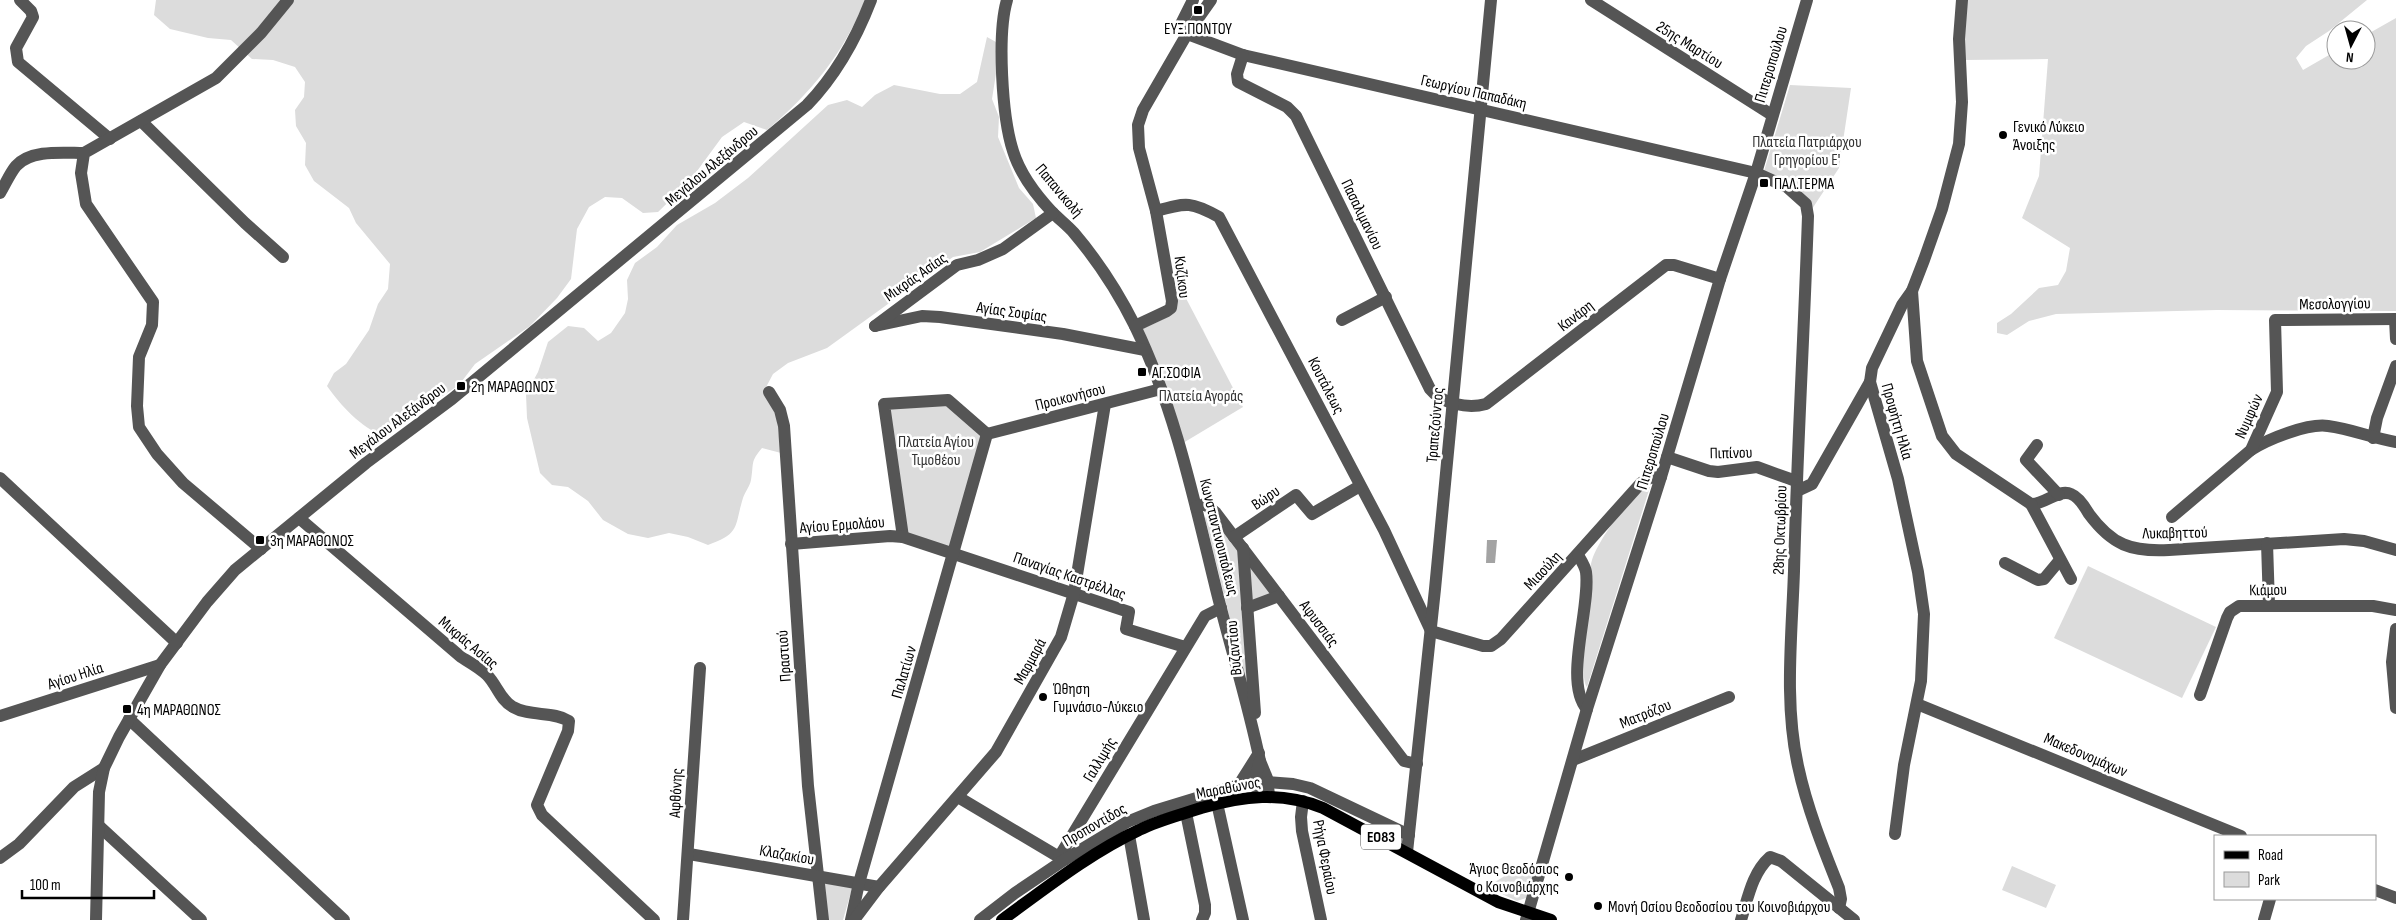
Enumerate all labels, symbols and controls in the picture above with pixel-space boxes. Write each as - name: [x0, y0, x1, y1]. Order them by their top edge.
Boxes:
- marker: ΕΥΞ.ΠΟΝΤΟΥ: [1192, 4, 1204, 16]
- street label: 25ης Μαρτίου: [1652, 17, 1726, 73]
- place label: ΕΥΞ.ΠΟΝΤΟΥ: [1164, 20, 1232, 39]
- north arrow: [2326, 20, 2376, 70]
- street label: Πιπεροπούλου: [1751, 24, 1792, 105]
- text: N: [2345, 49, 2354, 66]
- street label: Γεωργίου Παπαδάκη: [1419, 71, 1528, 114]
- place label: Γενικό Λύκειο Άνοιξης: [2013, 118, 2085, 155]
- street label: Μεγάλου Αλεξάνδρου: [662, 122, 762, 211]
- marker: Γενικό Λύκειο Άνοιξης: [1997, 129, 2009, 141]
- park label: Πλατεία Πατριάρχου Γρηγορίου Ε': [1752, 133, 1862, 170]
- street label: Παπανικολή: [1031, 160, 1087, 222]
- place label: ΠΑΛ.ΤΕΡΜΑ: [1774, 175, 1834, 194]
- street label: Πασαλιμανίου: [1336, 176, 1387, 253]
- marker: ΠΑΛ.ΤΕΡΜΑ: [1758, 177, 1770, 189]
- street label: Μικράς Ασίας: [881, 249, 951, 306]
- street label: Κυζίκου: [1170, 255, 1194, 299]
- street label: Μεσολογγίου: [2299, 294, 2371, 315]
- street label: Κανάρη: [1554, 296, 1598, 336]
- street label: Αγίας Σοφίας: [974, 298, 1048, 327]
- street label: Κουτάλεως: [1303, 354, 1348, 417]
- place label: ΑΓ.ΣΟΦΙΑ: [1151, 364, 1201, 383]
- marker: ΑΓ.ΣΟΦΙΑ: [1136, 366, 1148, 378]
- place label: 2η ΜΑΡΑΘΩΝΟΣ: [471, 378, 555, 397]
- street label: Μεγάλου Αλεξάνδρου: [346, 379, 450, 463]
- marker: 2η ΜΑΡΑΘΩΝΟΣ: [455, 380, 467, 392]
- street label: Προικονήσου: [1033, 380, 1107, 415]
- street label: Προφήτη Ηλία: [1877, 381, 1917, 462]
- park label: Πλατεία Αγοράς: [1159, 387, 1243, 406]
- street label: Τραπεζούντος: [1423, 387, 1448, 464]
- street label: Νυμφών: [2231, 391, 2268, 442]
- street label: Πιπεροπούλου: [1633, 411, 1674, 492]
- park label: Πλατεία Αγίου Τιμοθέου: [898, 433, 974, 470]
- street label: Πιπίνου: [1709, 444, 1753, 463]
- street label: Κωνσταντινουπόλεως: [1195, 477, 1242, 598]
- street label: Βώρυ: [1248, 482, 1284, 515]
- street label: 28ης Οκτωβρίου: [1769, 485, 1792, 575]
- street label: Αγίου Ερμολάου: [798, 513, 885, 538]
- street label: Λυκαβηττού: [2141, 523, 2208, 544]
- place label: 3η ΜΑΡΑΘΩΝΟΣ: [270, 532, 354, 551]
- marker: 3η ΜΑΡΑΘΩΝΟΣ: [254, 534, 266, 546]
- street label: Παναγίας Καστρέλλας: [1011, 548, 1128, 605]
- street label: Μιαούλη: [1520, 548, 1566, 594]
- street label: Κιάμου: [2249, 581, 2287, 600]
- street label: Αφυσσιάς: [1294, 596, 1343, 651]
- street label: Μικράς Ασίας: [434, 613, 502, 674]
- street label: Βυζαντίου: [1223, 620, 1246, 676]
- street label: Πραστιού: [773, 629, 796, 682]
- street label: Μαρμαρά: [1010, 635, 1051, 688]
- street label: Παλατίων: [888, 644, 921, 701]
- street label: Αγίου Ηλία: [44, 658, 106, 695]
- place label: Ώθηση Γυμνάσιο-Λύκειο: [1052, 680, 1144, 717]
- marker: Ώθηση Γυμνάσιο-Λύκειο: [1037, 691, 1049, 703]
- street label: Ματρόζου: [1617, 695, 1674, 733]
- place label: 4η ΜΑΡΑΘΩΝΟΣ: [137, 701, 221, 720]
- marker: 4η ΜΑΡΑΘΩΝΟΣ: [121, 703, 133, 715]
- street label: Μακεδονομάχων: [2041, 729, 2130, 782]
- street label: Γαλλιμής: [1080, 734, 1121, 786]
- street label: Αφθόνης: [666, 768, 687, 819]
- street label: Μαραθώνος: [1194, 773, 1262, 804]
- street label: Προποντίδος: [1059, 799, 1130, 851]
- street label: Ρήγα Φεραίου: [1308, 818, 1341, 896]
- road number: ΕΟ83: [1361, 824, 1401, 850]
- legend: [2214, 835, 2376, 900]
- street label: Κλαζακίου: [758, 841, 816, 870]
- text: Road: [2258, 846, 2283, 865]
- place label: Άγιος Θεοδόσιος ο Κοινοβιάρχης: [1470, 860, 1559, 897]
- scale bar: [22, 868, 155, 900]
- marker: Άγιος Θεοδόσιος ο Κοινοβιάρχης: [1563, 871, 1575, 883]
- text: Park: [2258, 871, 2280, 890]
- text: 100 m: [30, 876, 61, 895]
- place label: Μονή Οσίου Θεοδοσίου του Κοινοβιάρχου: [1608, 898, 1831, 917]
- marker: Μονή Οσίου Θεοδοσίου του Κοινοβιάρχου: [1592, 900, 1604, 912]

